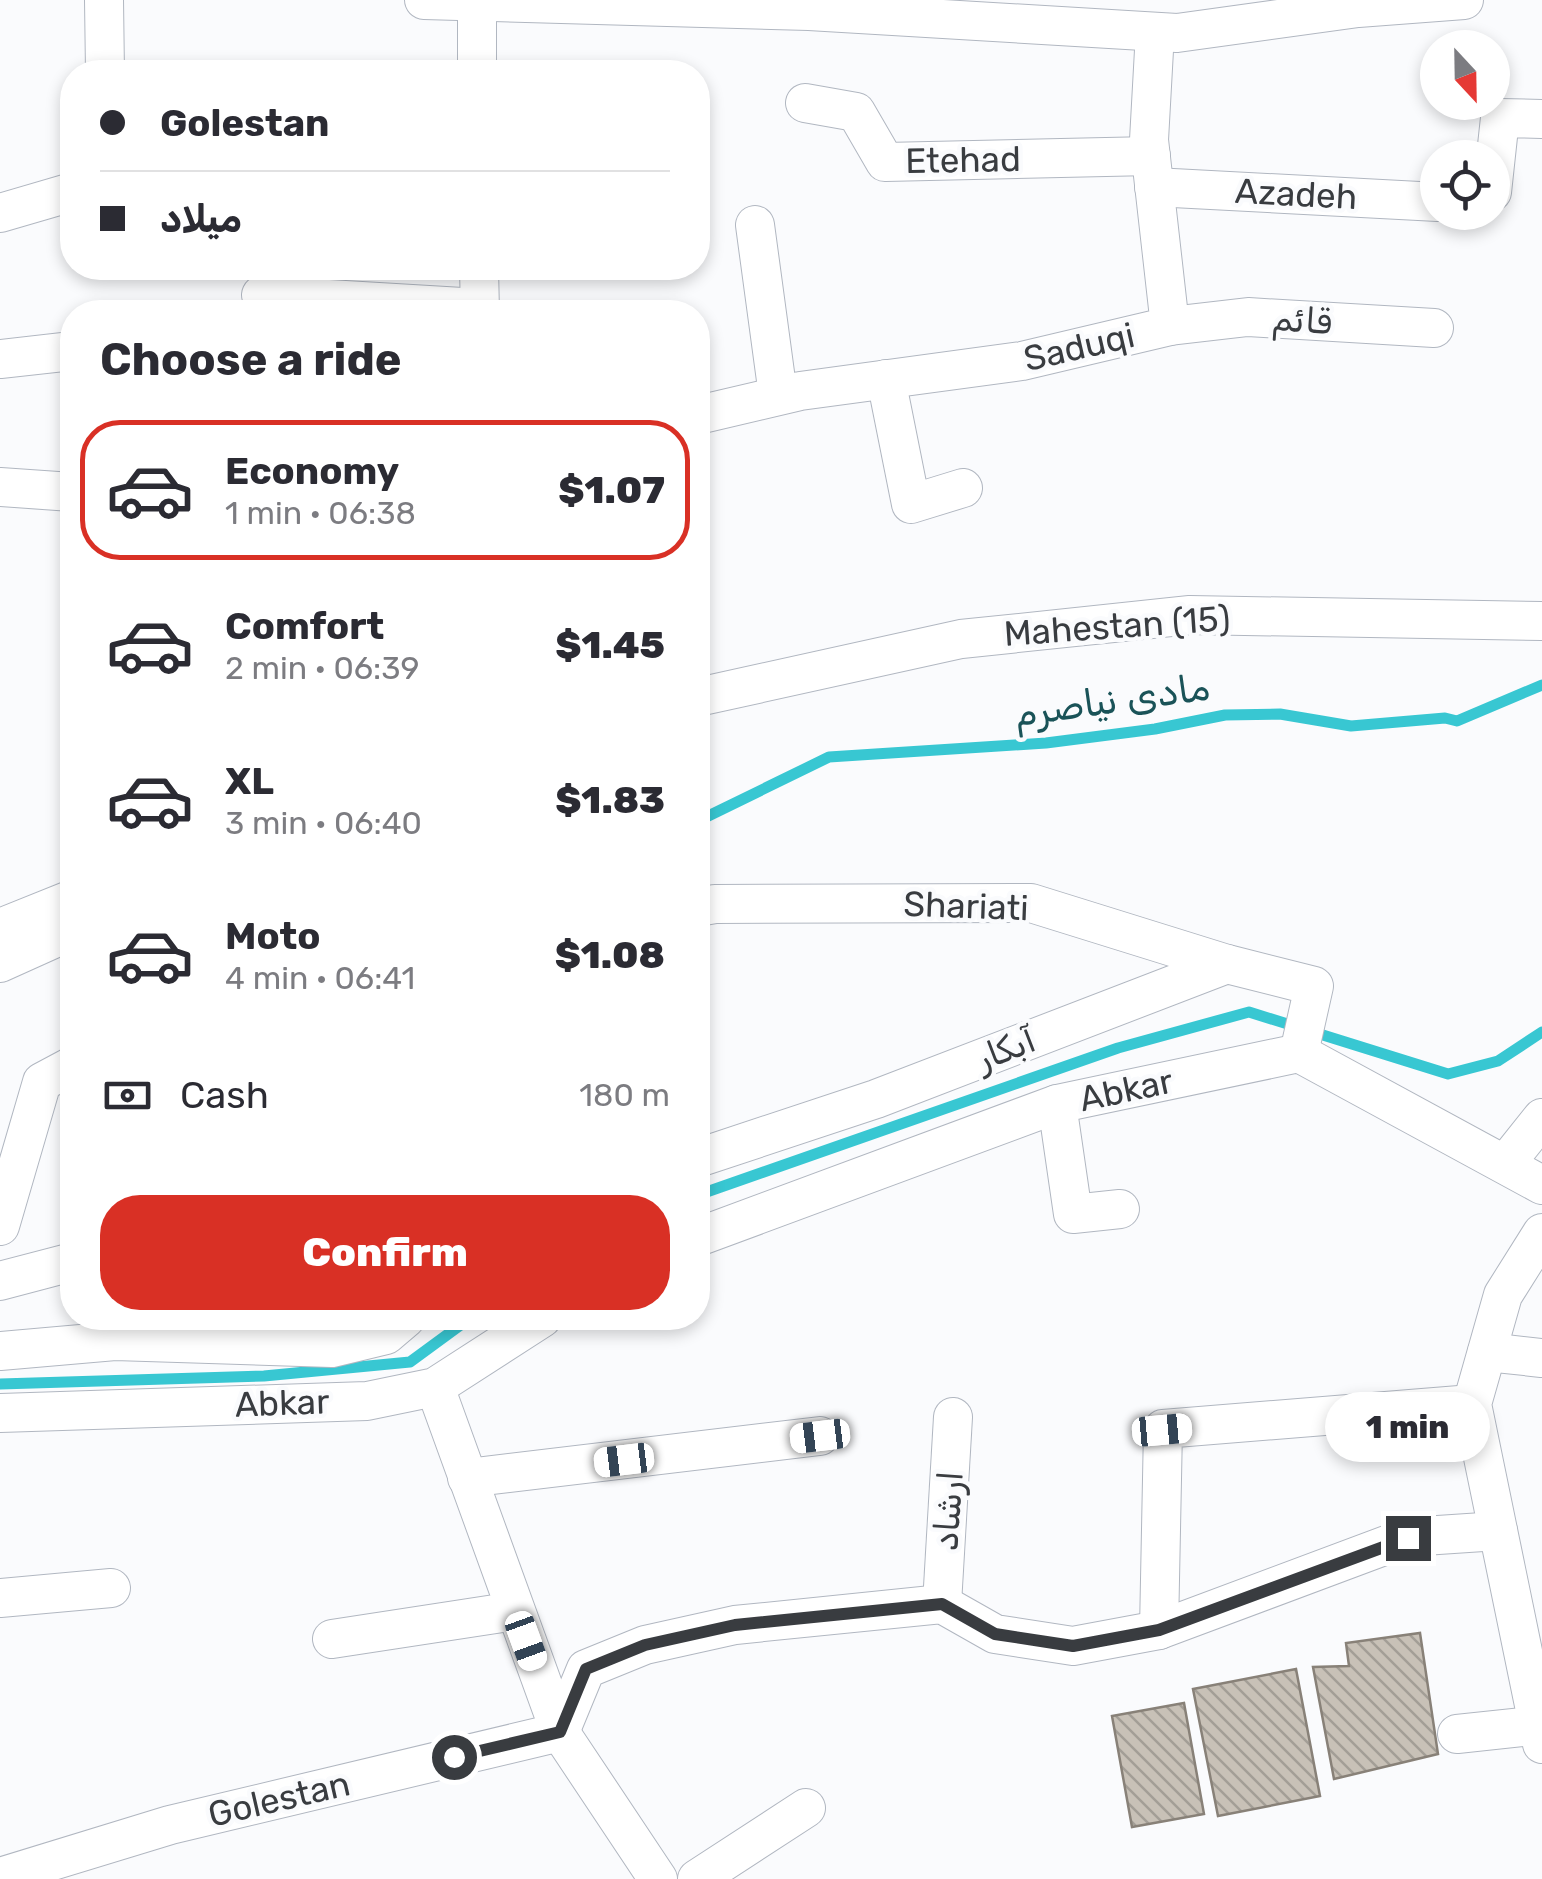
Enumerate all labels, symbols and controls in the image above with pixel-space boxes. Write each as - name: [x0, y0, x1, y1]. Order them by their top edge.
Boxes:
- north arrow: [1420, 30, 1510, 120]
- map controls: [1420, 30, 1510, 230]
- text: Golestan: [160, 100, 330, 146]
- street label: Etehad: [905, 138, 1021, 182]
- button: locate: [1420, 140, 1510, 230]
- street label: Azadeh: [1234, 170, 1358, 218]
- text: میلاد: [160, 196, 242, 242]
- street label: قائم: [1270, 297, 1333, 345]
- street label: Saduqi: [1020, 314, 1138, 380]
- text: Choose a ride: [100, 333, 402, 386]
- icon: car: [105, 445, 195, 535]
- text: Economy: [225, 448, 399, 494]
- text: $1.07: [558, 467, 665, 513]
- text: 1 min · 06:38: [225, 494, 416, 532]
- street label: Mahestan (15): [1002, 597, 1232, 655]
- icon: car: [105, 600, 195, 690]
- text: Comfort: [225, 603, 384, 649]
- text: $1.45: [555, 622, 665, 668]
- text: 2 min · 06:39: [225, 649, 419, 687]
- water label: مادی نیاصرم: [1011, 664, 1213, 738]
- icon: car: [105, 755, 195, 845]
- text: XL: [225, 758, 274, 804]
- text: $1.83: [555, 777, 665, 823]
- text: 3 min · 06:40: [225, 804, 422, 842]
- street label: Shariati: [903, 883, 1029, 929]
- icon: car: [105, 910, 195, 1000]
- text: Moto: [225, 913, 321, 959]
- text: $1.08: [555, 932, 665, 978]
- text: 4 min · 06:41: [225, 959, 415, 997]
- street label: آبکار: [969, 1019, 1041, 1080]
- street label: Abkar: [1075, 1060, 1177, 1120]
- icon: cash: [100, 1068, 155, 1123]
- text: Cash: [180, 1072, 269, 1118]
- text: 180 m: [579, 1076, 670, 1114]
- button: Confirm: [100, 1195, 670, 1310]
- street label: Abkar: [234, 1380, 330, 1426]
- callout: 1 min: [1326, 1393, 1490, 1463]
- text: 1 min: [1366, 1408, 1449, 1446]
- car: [1131, 1412, 1193, 1448]
- car: [788, 1417, 852, 1455]
- car: [592, 1441, 656, 1479]
- street label: ارشاد: [924, 1470, 972, 1552]
- route end: [1386, 1516, 1431, 1561]
- car: [502, 1608, 550, 1674]
- route start: [432, 1735, 477, 1780]
- street label: Golestan: [204, 1762, 354, 1836]

